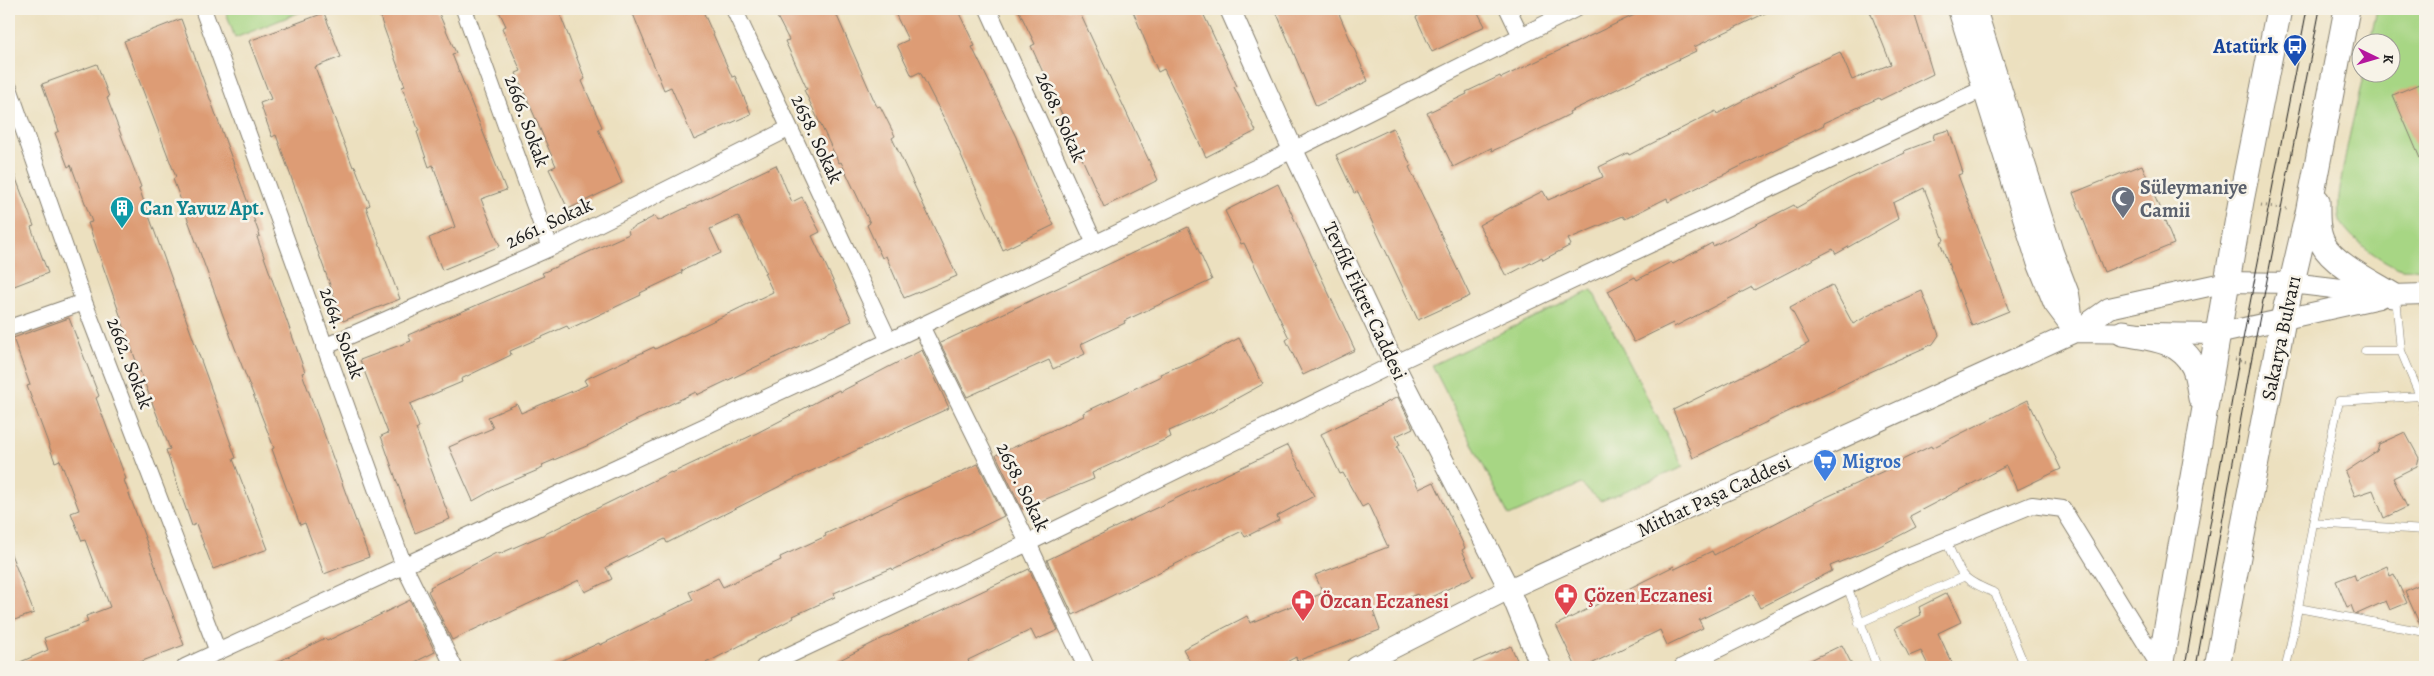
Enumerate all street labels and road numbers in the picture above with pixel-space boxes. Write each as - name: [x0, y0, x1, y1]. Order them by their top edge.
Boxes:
- street label: 2668. Sokak: [1029, 68, 1093, 167]
- street label: 2666. Sokak: [498, 71, 556, 171]
- street label: 2658. Sokak: [785, 90, 849, 188]
- street label: 2661. Sokak: [501, 191, 597, 255]
- street label: Tevfik Fikret Caddesi: [1317, 218, 1413, 384]
- street label: Sakarya Bulvarı: [2255, 273, 2307, 403]
- street label: 2664. Sokak: [313, 283, 371, 383]
- street label: 2662. Sokak: [100, 313, 160, 413]
- street label: 2658. Sokak: [990, 438, 1056, 536]
- street label: Mithat Paşa Caddesi: [1633, 449, 1795, 543]

